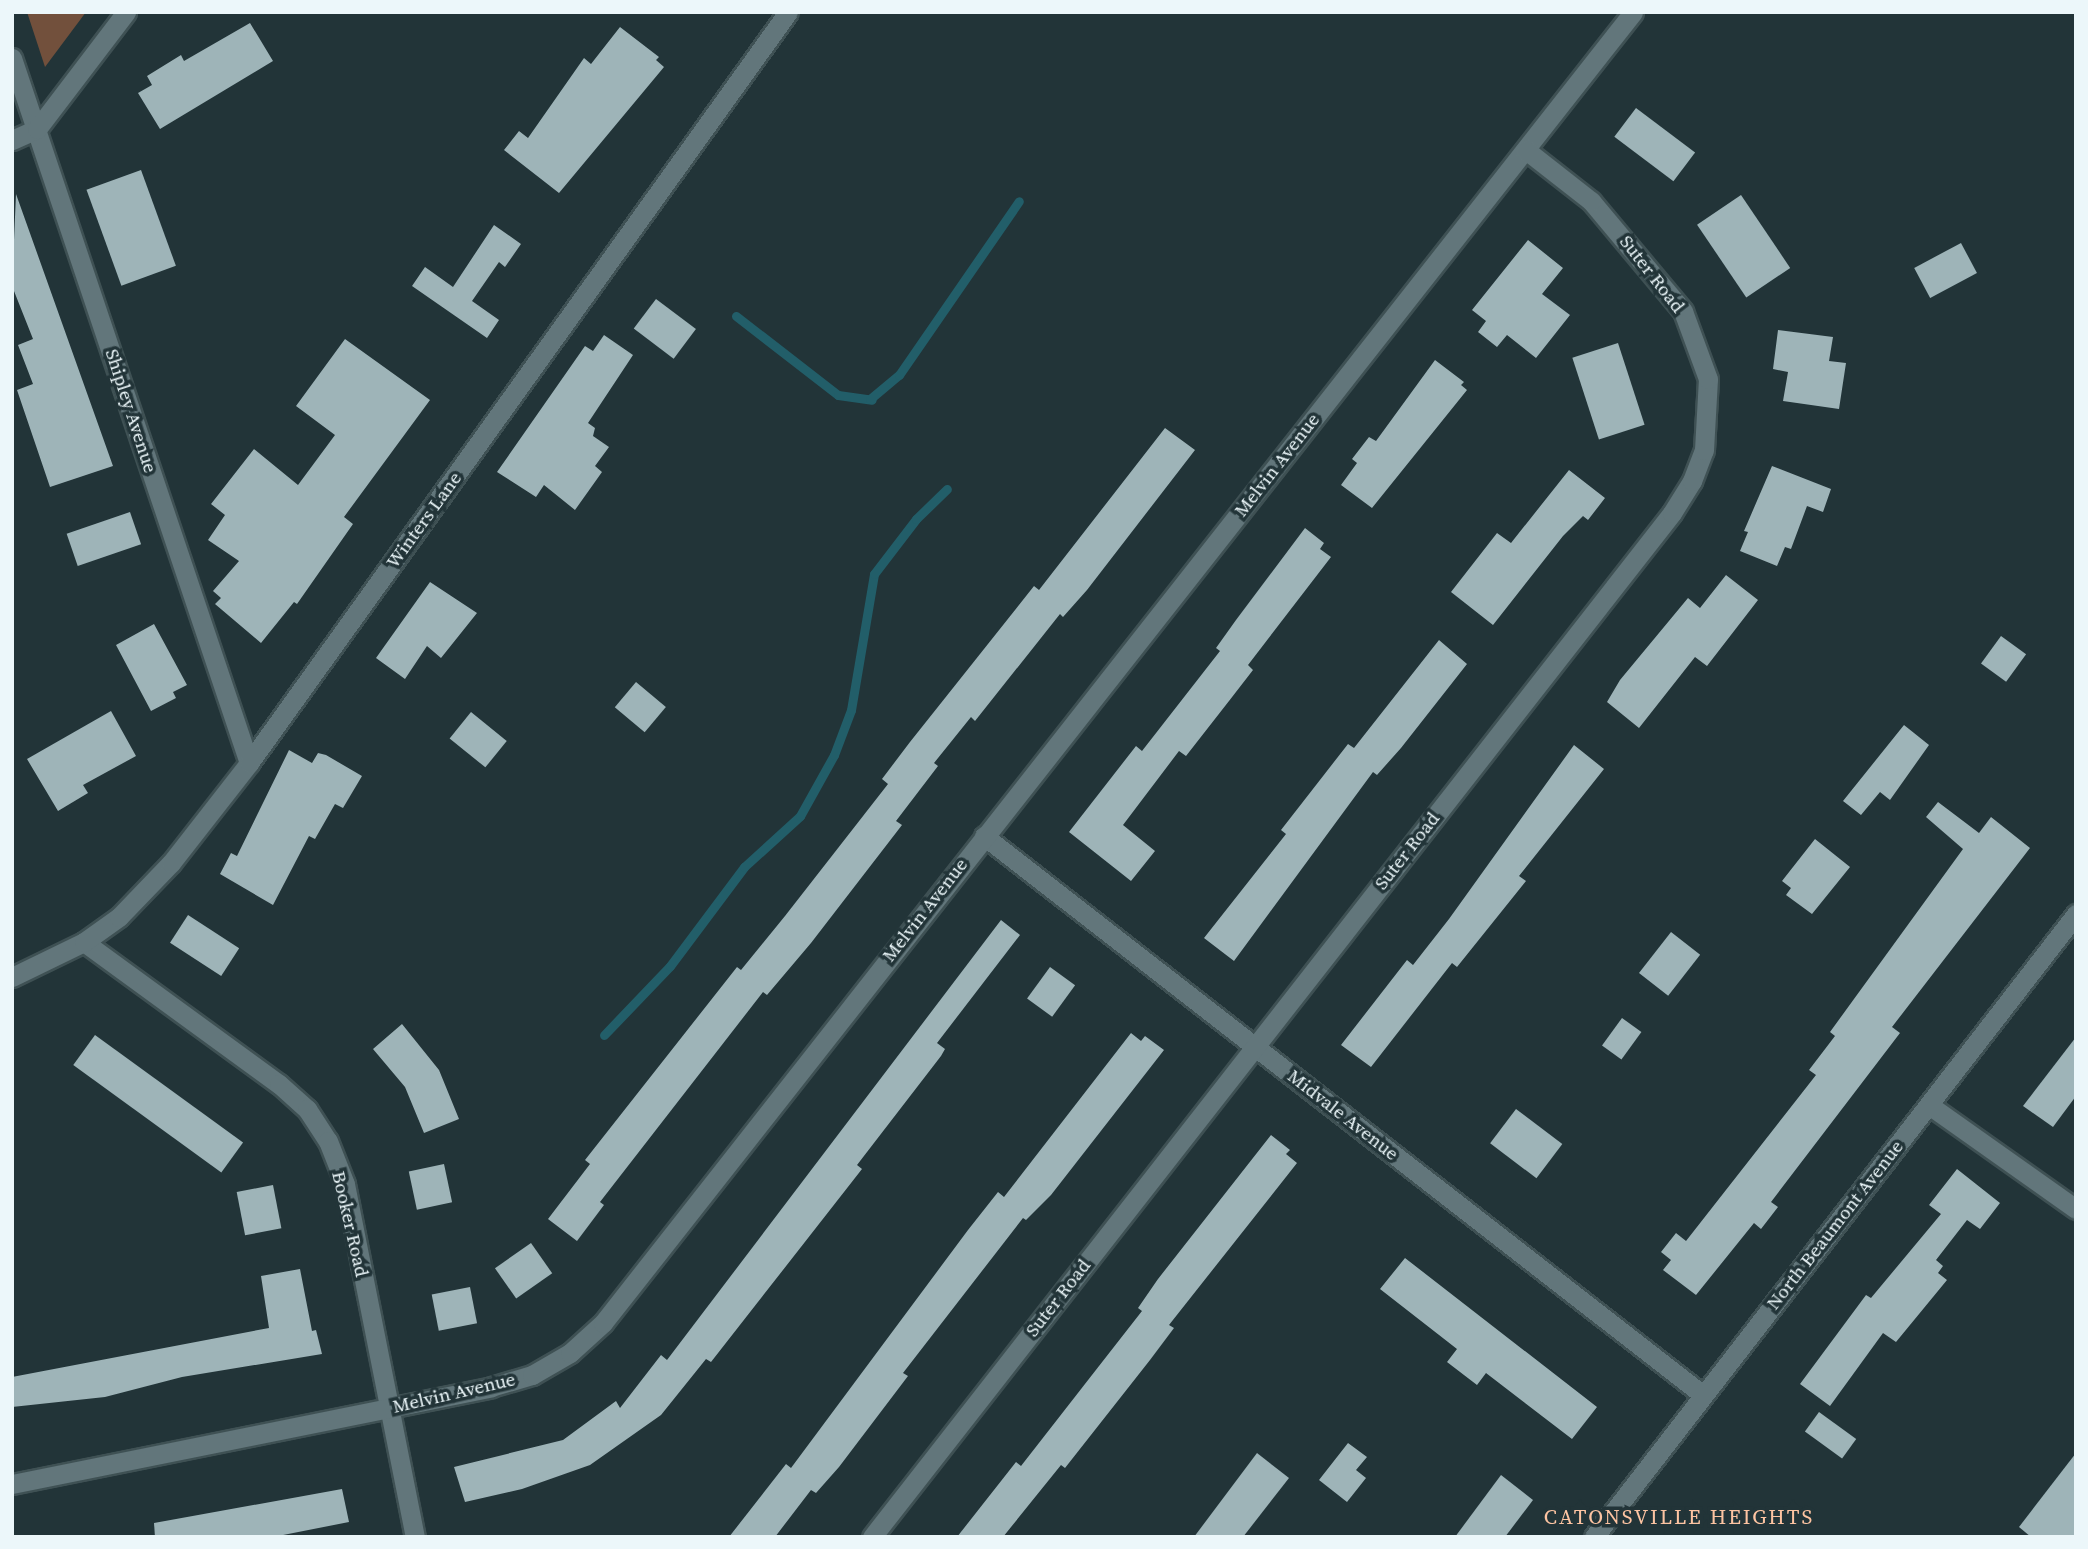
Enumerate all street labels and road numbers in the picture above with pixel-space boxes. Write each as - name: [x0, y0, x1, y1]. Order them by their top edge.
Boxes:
- street label: Suter Road: [1615, 231, 1689, 317]
- street label: Shipley Avenue: [100, 346, 162, 476]
- street label: Melvin Avenue: [1229, 409, 1325, 521]
- street label: Winters Lane: [381, 467, 467, 573]
- street label: Suter Road: [1370, 808, 1444, 894]
- street label: Melvin Avenue: [877, 854, 973, 966]
- street label: Midvale Avenue: [1283, 1065, 1403, 1165]
- street label: North Beaumont Avenue: [1762, 1136, 1908, 1314]
- street label: Booker Road: [327, 1169, 373, 1279]
- street label: Suter Road: [1021, 1255, 1095, 1341]
- street label: Melvin Avenue: [390, 1368, 518, 1418]

